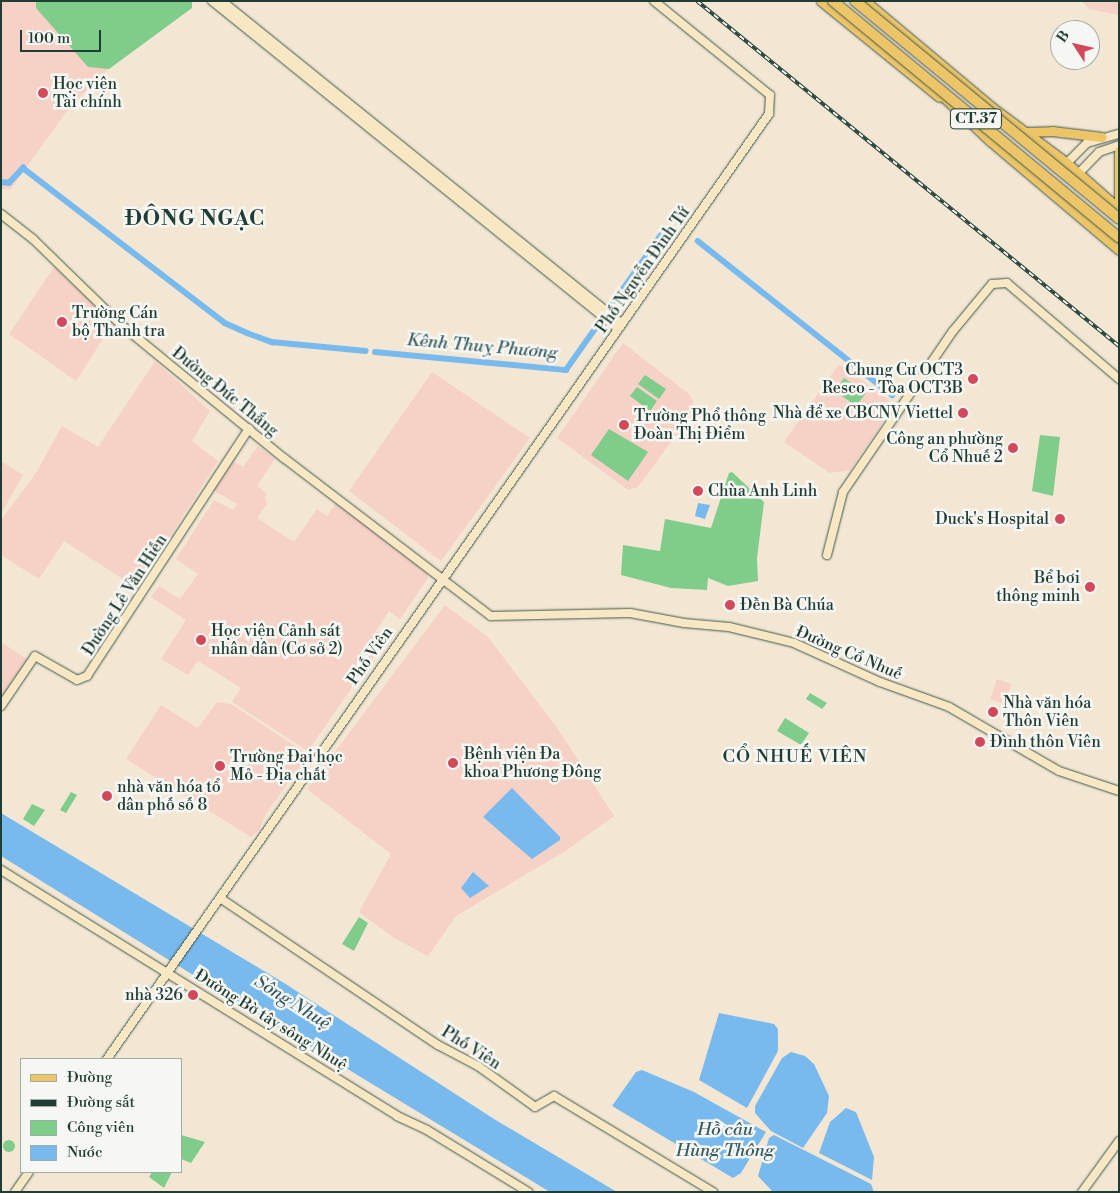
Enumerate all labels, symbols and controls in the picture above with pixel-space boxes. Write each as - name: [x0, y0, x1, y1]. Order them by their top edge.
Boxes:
- scale bar: [22, 20, 104, 52]
- north arrow: [1050, 20, 1100, 70]
- text: B: [1053, 28, 1074, 46]
- text: 100 m: [28, 29, 70, 48]
- place label: Học viện Tài chính: [53, 74, 122, 112]
- marker: Học viện Tài chính: [37, 87, 49, 99]
- road number: CT.37: [950, 106, 1002, 132]
- street label: Phố Nguyễn Đình Tứ: [592, 203, 694, 337]
- district label: ĐÔNG NGẠC: [124, 206, 266, 232]
- place label: Trường Cán bộ Thanh tra: [72, 303, 165, 341]
- marker: Trường Cán bộ Thanh tra: [56, 316, 68, 328]
- water label: Kênh Thuỵ Phương: [406, 330, 558, 364]
- street label: Đường Đức Thắng: [168, 343, 282, 441]
- place label: Chung Cư OCT3 Resco - Tòa OCT3B: [822, 360, 963, 398]
- marker: Chung Cư OCT3 Resco - Tòa OCT3B: [967, 373, 979, 385]
- place label: Nhà để xe CBCNV Viettel: [773, 403, 953, 423]
- place label: Trường Phổ thông Đoàn Thị Điểm: [634, 406, 766, 444]
- marker: Nhà để xe CBCNV Viettel: [957, 407, 969, 419]
- marker: Trường Phổ thông Đoàn Thị Điểm: [618, 419, 630, 431]
- place label: Công an phường Cổ Nhuế 2: [886, 429, 1003, 467]
- marker: Công an phường Cổ Nhuế 2: [1007, 442, 1019, 454]
- place label: Chùa Anh Linh: [708, 481, 817, 501]
- marker: Chùa Anh Linh: [692, 485, 704, 497]
- place label: Duck's Hospital: [935, 509, 1049, 529]
- marker: Duck's Hospital: [1053, 512, 1067, 526]
- street label: Đường Lê Văn Hiến: [79, 531, 171, 659]
- place label: Bể bơi thông minh: [996, 568, 1080, 606]
- marker: Bể bơi thông minh: [1084, 581, 1096, 593]
- place label: Đền Bà Chúa: [740, 595, 834, 615]
- marker: Đền Bà Chúa: [724, 599, 736, 611]
- place label: Học viện Cảnh sát nhân dân (Cơ sở 2): [211, 621, 343, 659]
- street label: Đường Cổ Nhuế: [793, 622, 905, 684]
- street label: Phố Viên: [343, 623, 397, 689]
- marker: Học viện Cảnh sát nhân dân (Cơ sở 2): [195, 634, 207, 646]
- place label: Nhà văn hóa Thôn Viên: [1003, 693, 1091, 731]
- marker: Nhà văn hóa Thôn Viên: [987, 706, 999, 718]
- place label: Đình thôn Viên: [990, 732, 1101, 752]
- marker: Đình thôn Viên: [974, 736, 986, 748]
- place label: Bệnh viện Đa khoa Phương Đông: [464, 744, 601, 782]
- district label: CỔ NHUẾ VIÊN: [721, 746, 869, 768]
- place label: Trường Đại học Mỏ - Địa chất: [230, 747, 343, 785]
- marker: Bệnh viện Đa khoa Phương Đông: [446, 756, 460, 770]
- marker: Trường Đại học Mỏ - Địa chất: [214, 760, 226, 772]
- place label: nhà văn hóa tổ dân phố số 8: [117, 777, 221, 815]
- marker: nhà văn hóa tổ dân phố số 8: [101, 790, 113, 802]
- street label: Đường Bờ tây sông Nhuệ: [191, 965, 351, 1075]
- water label: Sông Nhuệ: [250, 971, 334, 1035]
- place label: nhà 326: [125, 985, 183, 1005]
- marker: nhà 326: [187, 989, 199, 1001]
- street label: Phố Viên: [438, 1022, 504, 1074]
- legend: [20, 1058, 182, 1173]
- text: Đường: [67, 1068, 112, 1087]
- text: Đường sắt: [67, 1093, 135, 1112]
- text: Công viên: [67, 1118, 134, 1137]
- water label: Hồ câu Hùng Thông: [676, 1120, 774, 1162]
- text: Nước: [67, 1143, 103, 1162]

